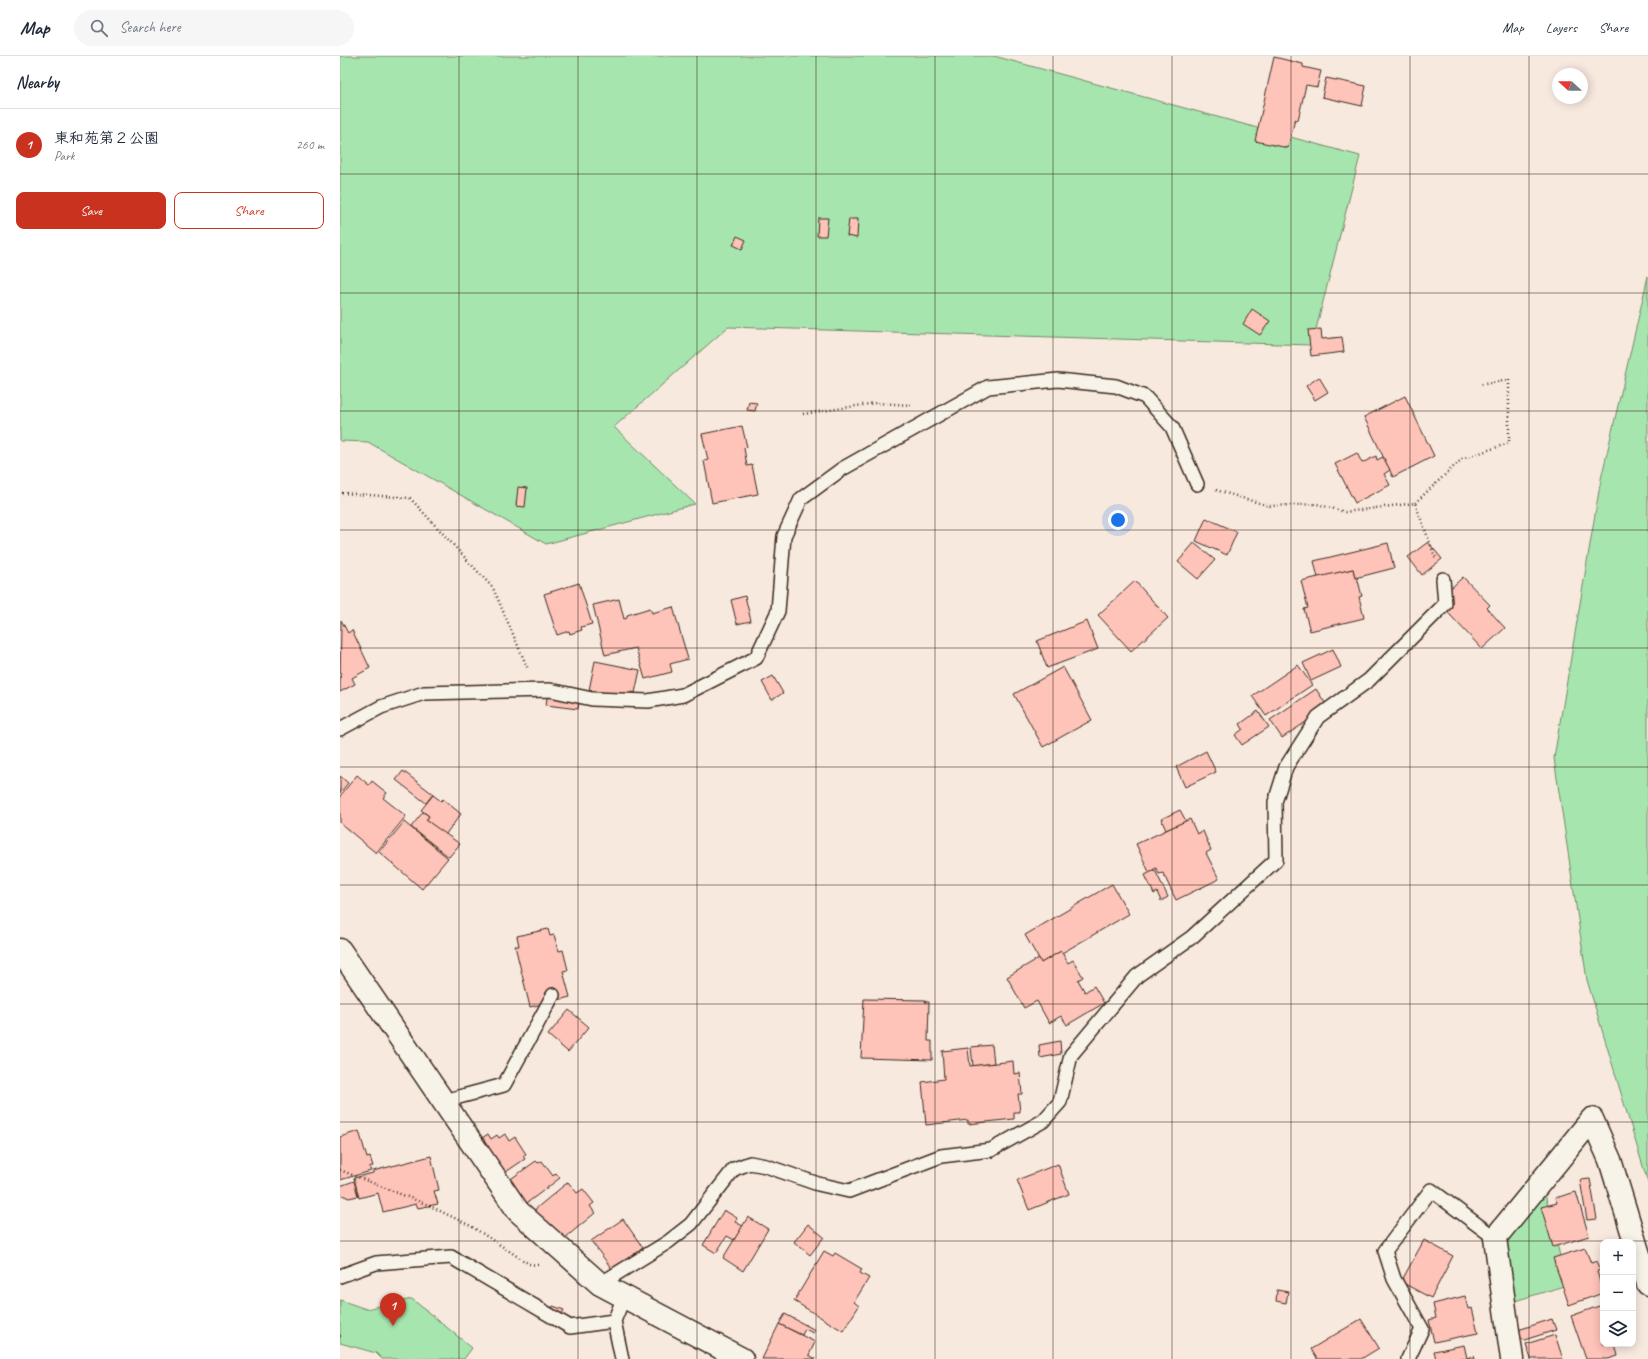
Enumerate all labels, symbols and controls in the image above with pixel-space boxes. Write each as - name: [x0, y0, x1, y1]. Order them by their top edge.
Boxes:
- search box: [74, 10, 354, 46]
- text: Map: [20, 16, 50, 40]
- icon: search: [88, 17, 110, 39]
- text: Search here: [120, 18, 181, 37]
- text: Map: [1502, 19, 1524, 36]
- text: Layers: [1546, 19, 1577, 36]
- text: Share: [1599, 19, 1628, 36]
- north arrow: [1552, 68, 1588, 104]
- text: Nearby: [16, 72, 59, 93]
- text: 東和苑第２公園: [54, 129, 159, 148]
- text: 1: [26, 137, 32, 153]
- text: 260 m: [296, 137, 324, 153]
- text: Park: [54, 148, 75, 164]
- button: Save: [16, 192, 166, 229]
- button: Share: [174, 192, 324, 229]
- your location: [1108, 510, 1128, 530]
- map controls: [1600, 1239, 1636, 1347]
- button: +: [1600, 1239, 1636, 1275]
- button: −: [1600, 1275, 1636, 1311]
- pin: 1: [380, 1293, 406, 1326]
- button: layers: [1600, 1311, 1636, 1347]

